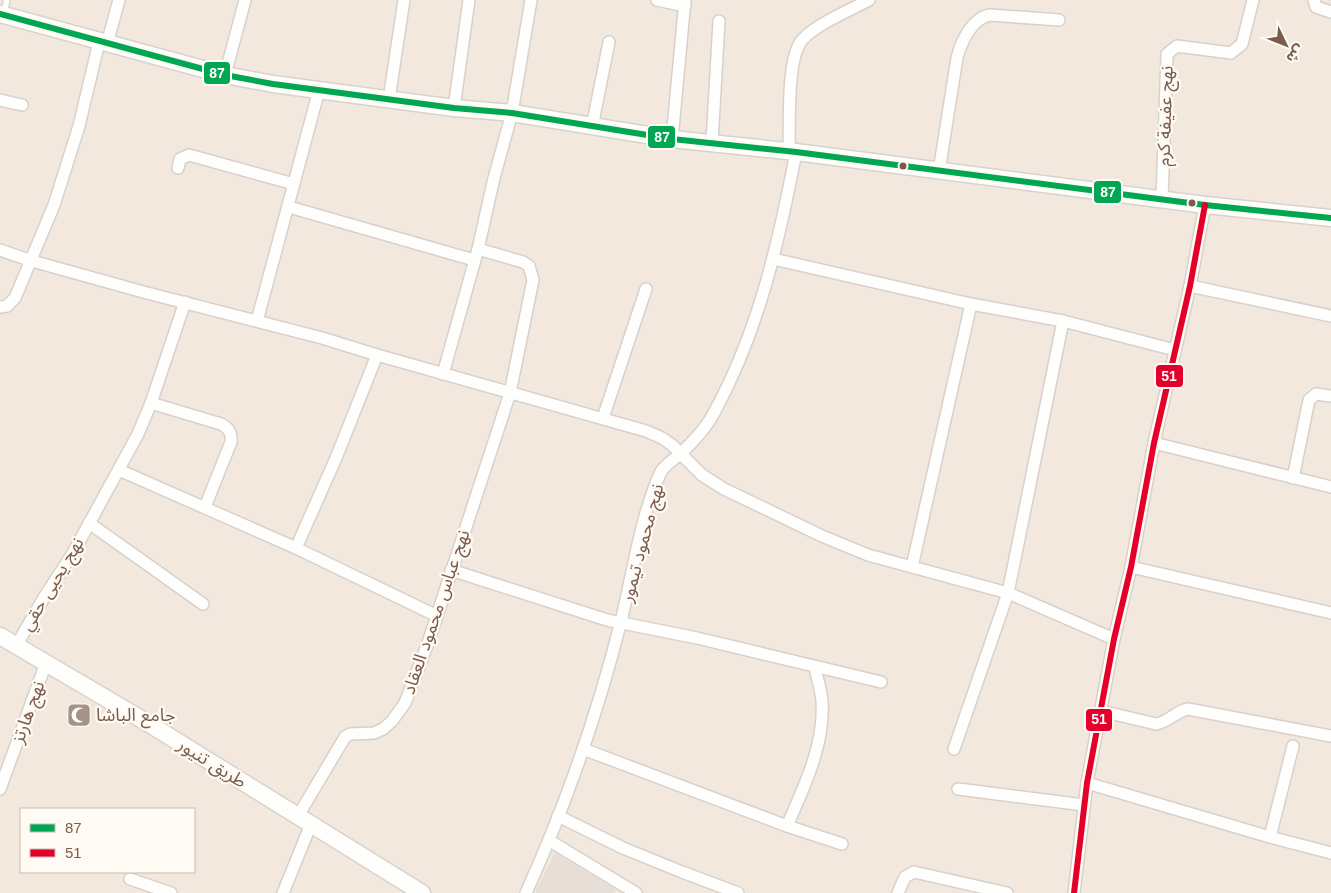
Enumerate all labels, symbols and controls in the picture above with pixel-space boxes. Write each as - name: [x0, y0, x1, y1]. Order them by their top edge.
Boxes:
- north arrow: [1261, 20, 1311, 70]
- text: ش: [1283, 41, 1308, 66]
- line badge: 87: [203, 61, 231, 85]
- text: 87: [209, 65, 225, 81]
- street label: نهج عفيفة كرم: [1153, 65, 1181, 167]
- line badge: 87: [647, 125, 676, 149]
- text: 87: [654, 129, 670, 145]
- unlabelled marker: [898, 161, 908, 171]
- line badge: 87: [1093, 180, 1122, 204]
- text: 87: [1100, 184, 1116, 200]
- unlabelled marker: [1187, 198, 1197, 208]
- line badge: 51: [1155, 364, 1184, 388]
- text: 51: [1161, 368, 1177, 384]
- street label: نهج محمود تيمور: [616, 482, 670, 606]
- street label: نهج عباس محمود العقاد: [398, 527, 476, 698]
- street label: نهج يحيى حقي: [16, 534, 90, 636]
- street label: نهج هارتز: [7, 678, 51, 748]
- mosque icon: جامع الباشا: [66, 702, 92, 728]
- place label: جامع الباشا: [96, 705, 176, 729]
- line badge: 51: [1085, 708, 1113, 732]
- text: 51: [1091, 711, 1107, 727]
- street label: طريق تنيور: [173, 734, 250, 793]
- legend: [20, 808, 195, 873]
- text: 87: [65, 819, 82, 836]
- text: 51: [65, 844, 82, 861]

